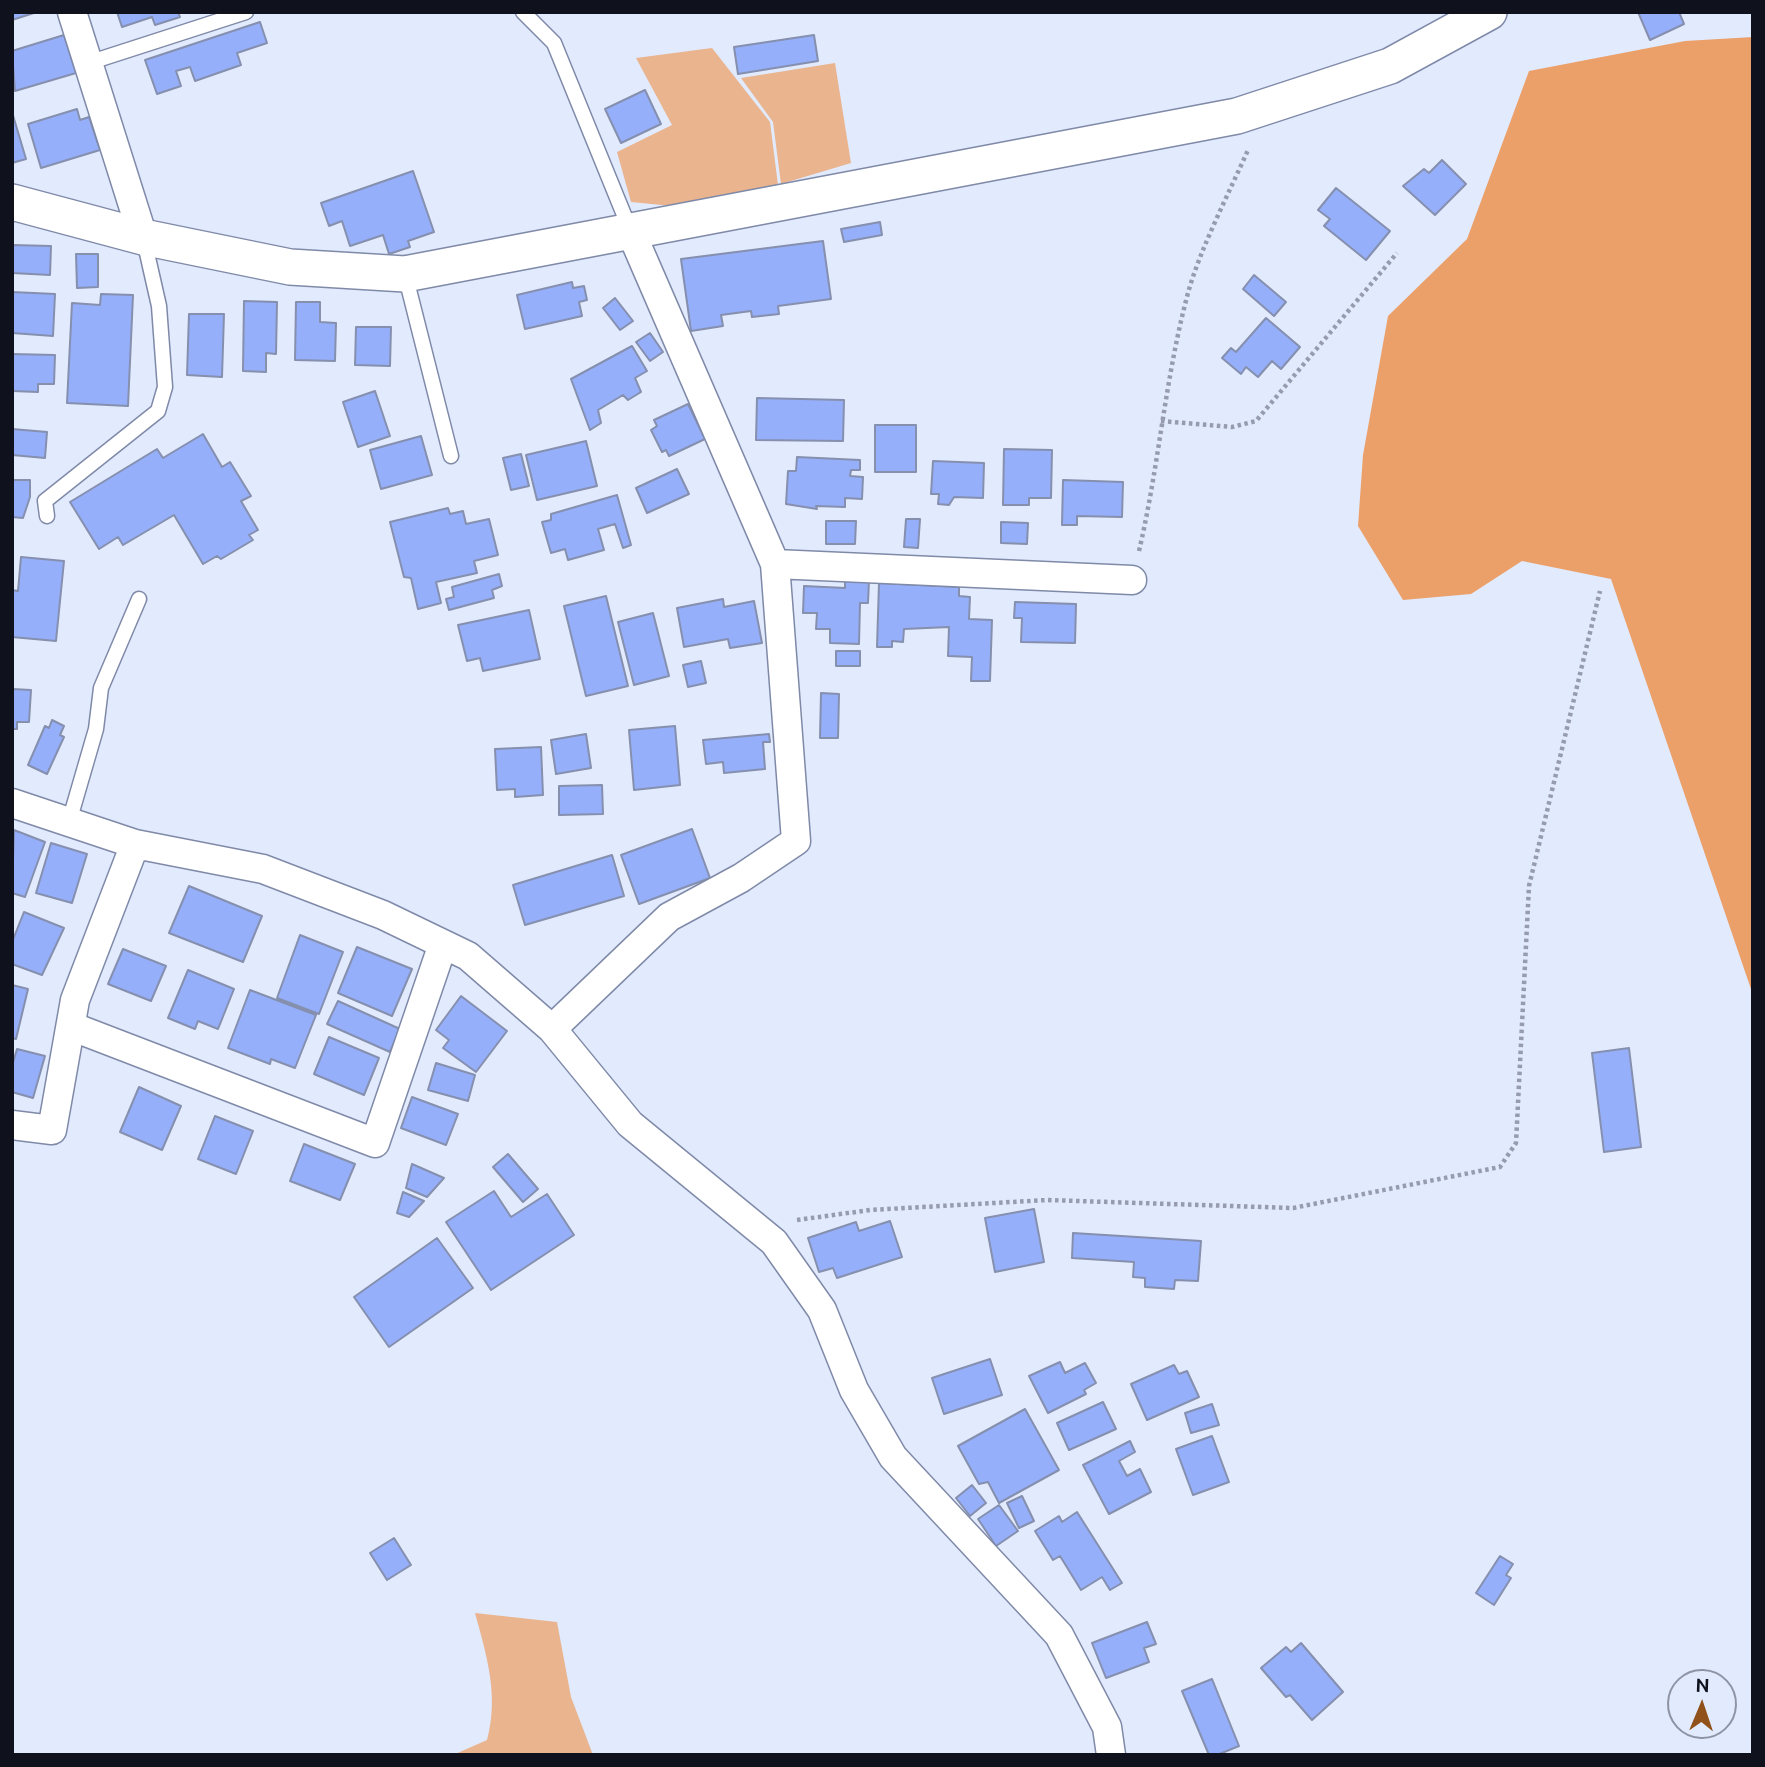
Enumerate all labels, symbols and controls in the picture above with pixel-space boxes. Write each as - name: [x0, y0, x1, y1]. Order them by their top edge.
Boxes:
- north arrow: [1667, 1669, 1737, 1739]
- text: N: [1695, 1674, 1710, 1696]

